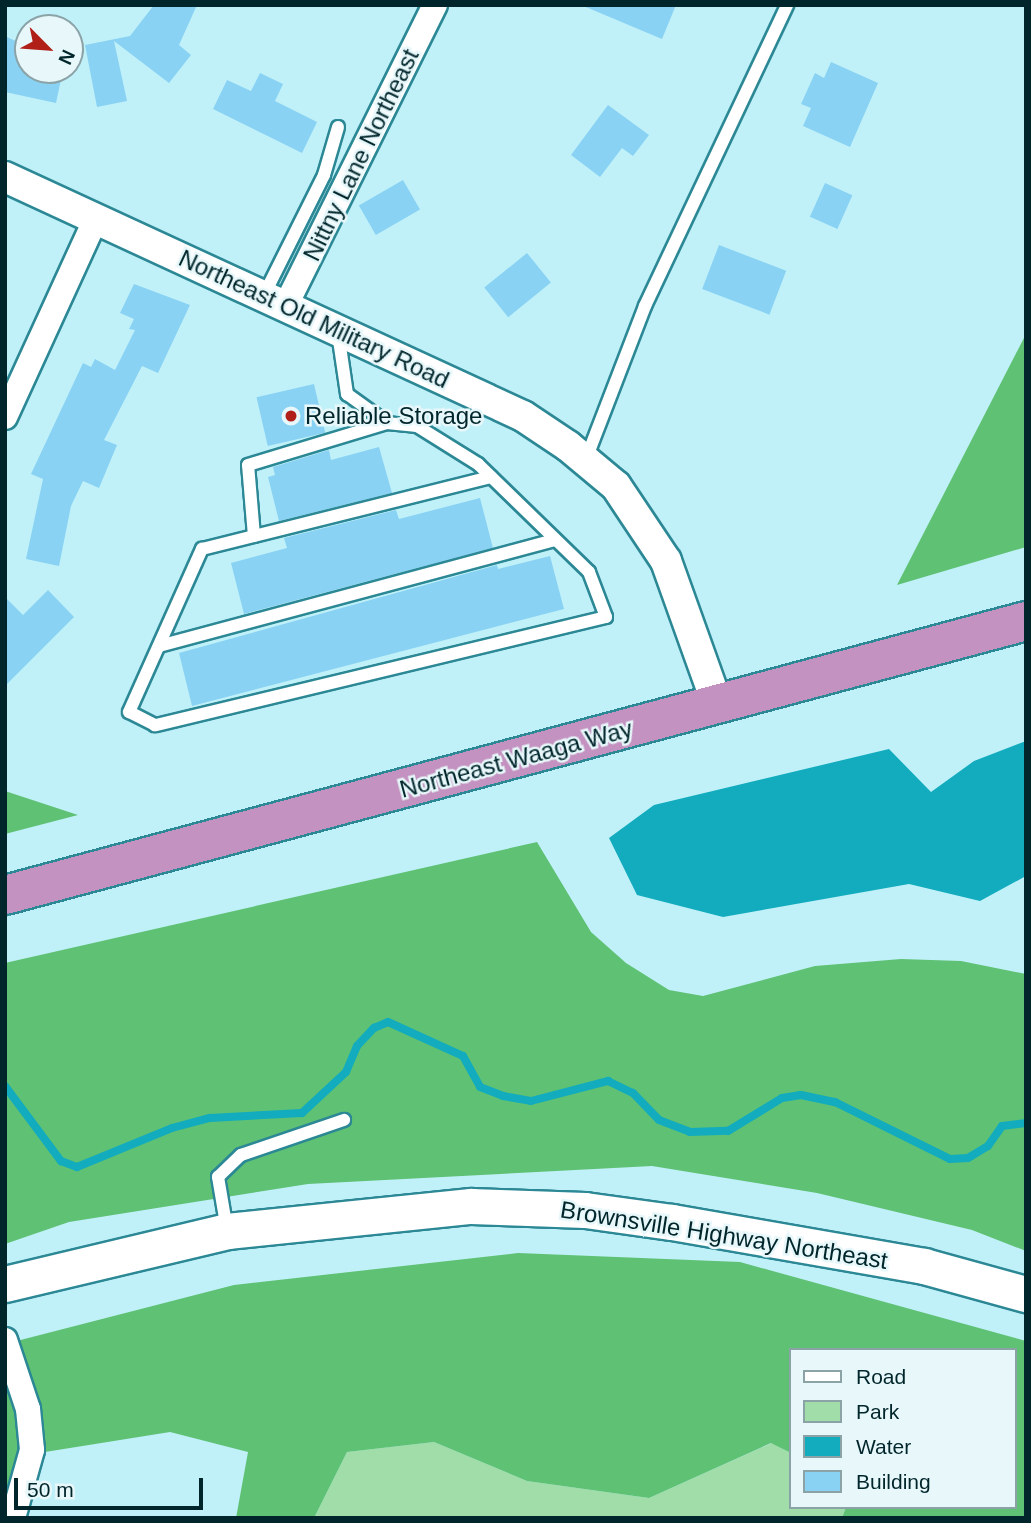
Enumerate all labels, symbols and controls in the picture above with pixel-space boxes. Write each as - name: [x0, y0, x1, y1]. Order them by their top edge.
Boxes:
- north arrow: [14, 14, 84, 84]
- street label: Nittny Lane Northeast: [297, 44, 425, 266]
- text: N: [54, 47, 79, 68]
- street label: Northeast Old Military Road: [174, 244, 454, 394]
- place label: Reliable Storage: [305, 402, 482, 430]
- marker: Reliable Storage: [283, 408, 299, 424]
- street label: Northeast Waaga Way: [397, 714, 635, 804]
- street label: Brownsville Highway Northeast: [558, 1195, 890, 1275]
- legend: [790, 1348, 1017, 1509]
- text: Road: [856, 1365, 906, 1388]
- text: Park: [856, 1400, 899, 1423]
- text: Water: [856, 1435, 911, 1458]
- scale bar: [18, 1464, 206, 1508]
- text: Building: [856, 1470, 931, 1493]
- text: 50 m: [27, 1478, 74, 1501]

